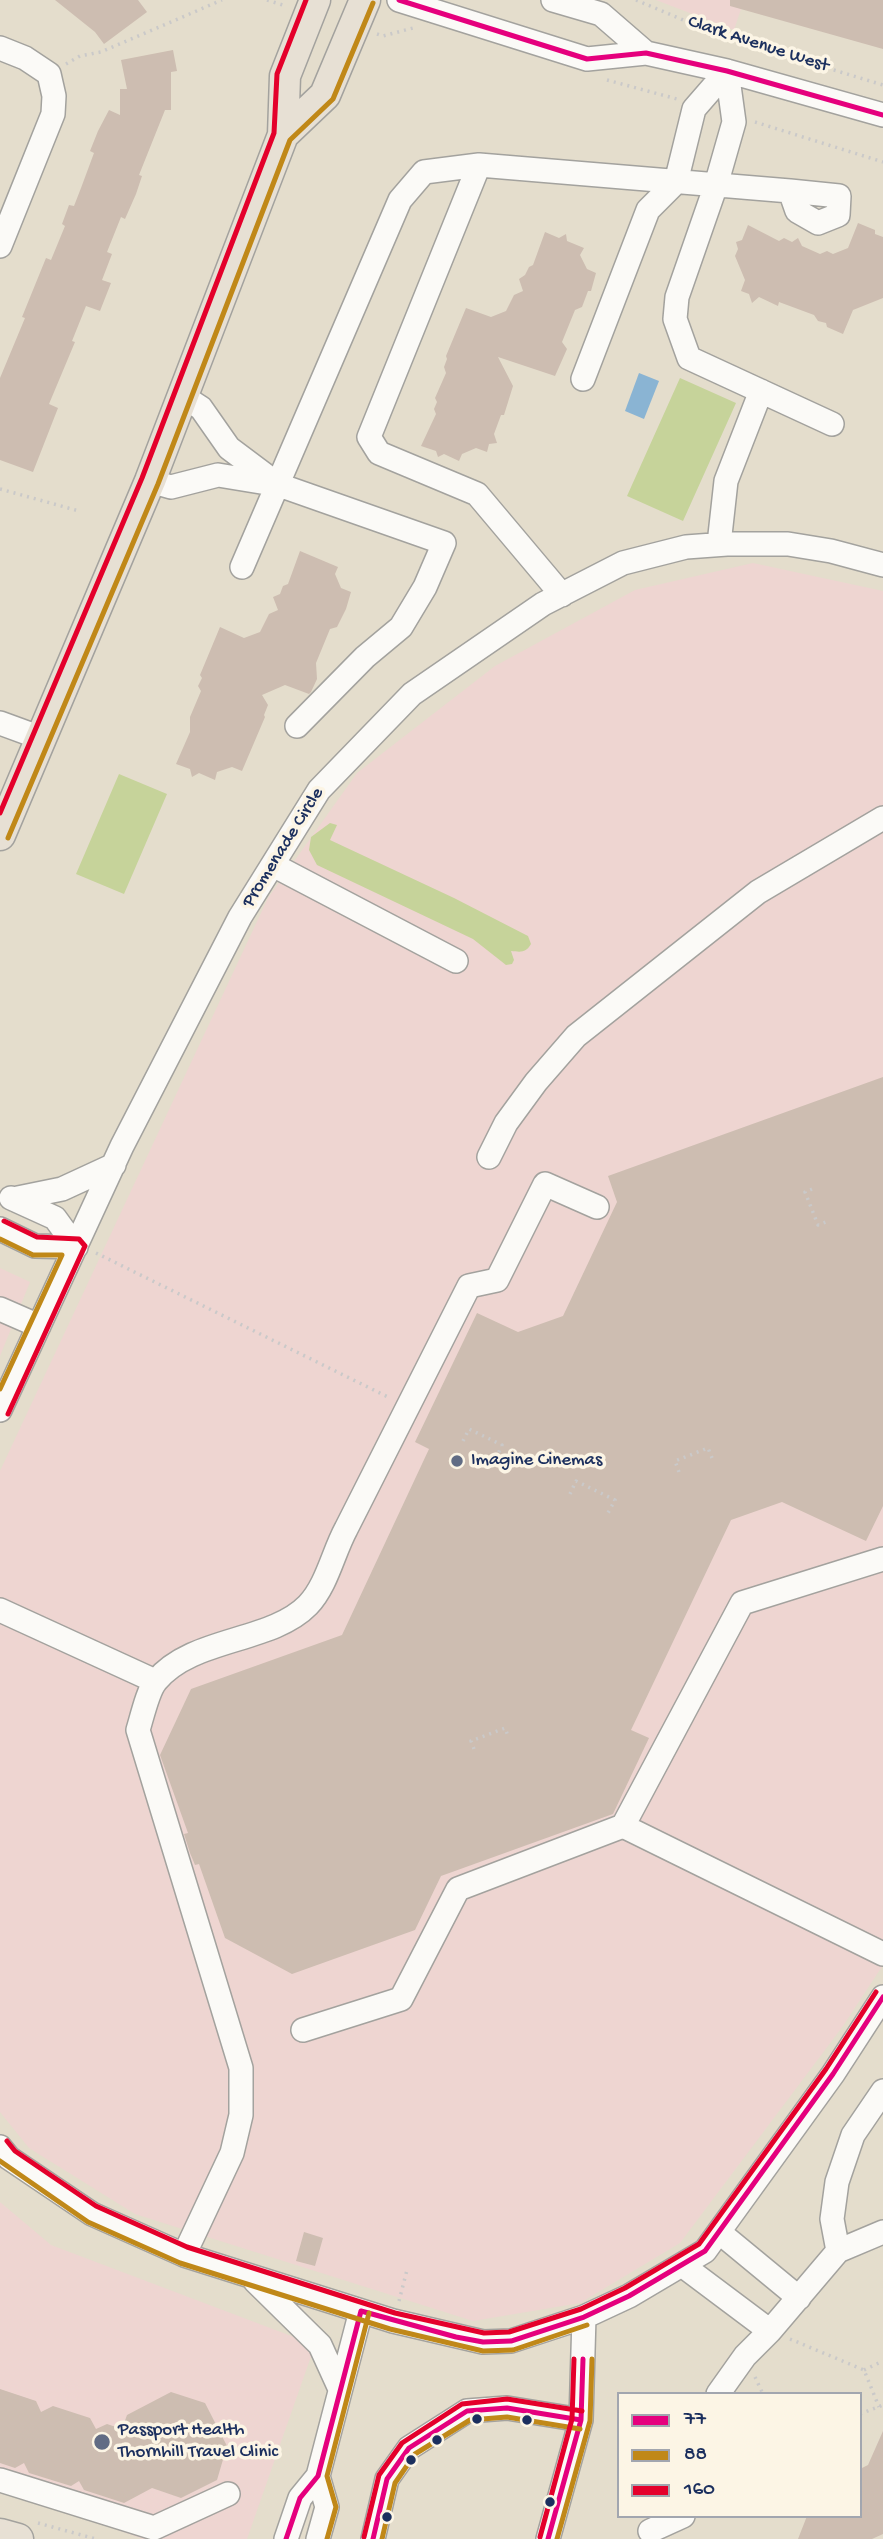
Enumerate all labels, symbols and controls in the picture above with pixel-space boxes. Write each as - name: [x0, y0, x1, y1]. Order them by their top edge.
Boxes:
- street label: Clark Avenue West: [685, 11, 831, 79]
- street label: Promenade Circle: [238, 784, 330, 912]
- place label: Imagine Cinemas: [471, 1450, 602, 1472]
- marker: Imagine Cinemas: [449, 1453, 465, 1469]
- legend: [617, 2392, 862, 2518]
- text: 77: [684, 2408, 706, 2433]
- unlabelled marker: [470, 2412, 484, 2426]
- unlabelled marker: [520, 2413, 534, 2427]
- place label: Passport Health Thornhill Travel Clinic: [118, 2420, 278, 2464]
- marker: Passport Health Thornhill Travel Clinic: [92, 2432, 112, 2452]
- unlabelled marker: [430, 2433, 444, 2447]
- text: 88: [684, 2443, 707, 2468]
- unlabelled marker: [404, 2453, 418, 2467]
- text: 160: [684, 2478, 715, 2503]
- unlabelled marker: [543, 2495, 557, 2509]
- unlabelled marker: [380, 2510, 394, 2524]

